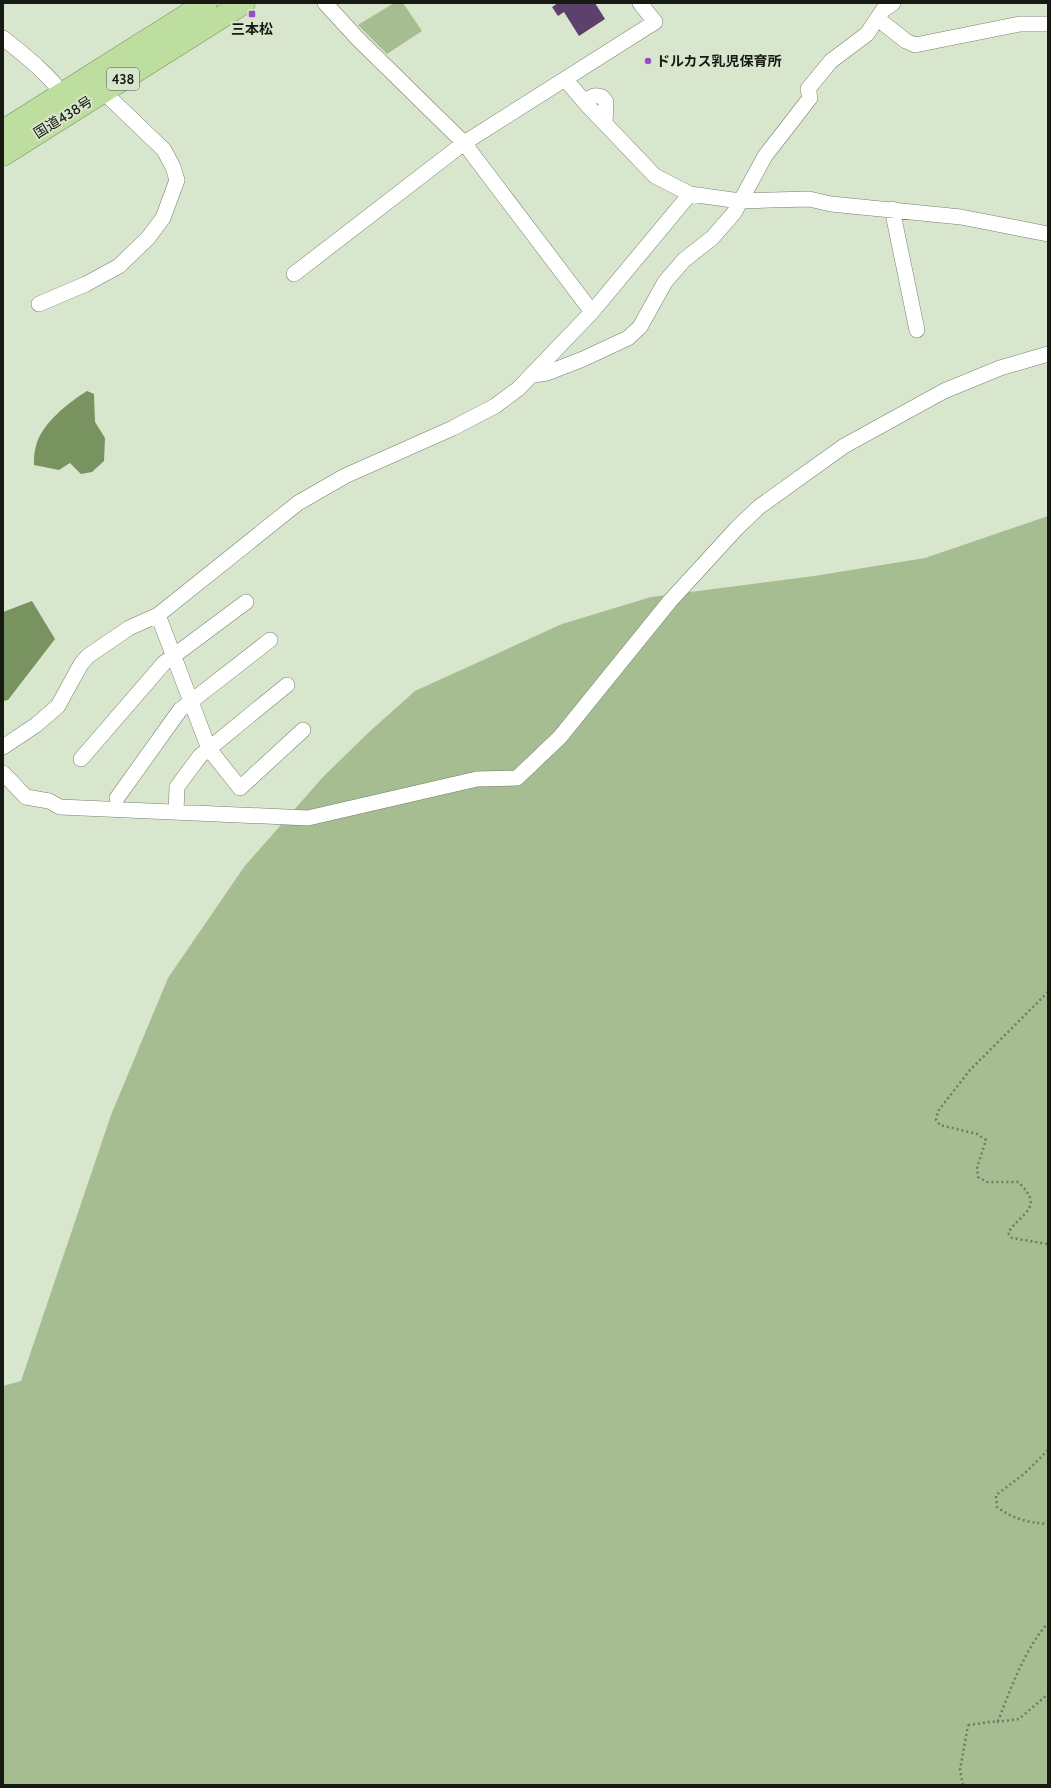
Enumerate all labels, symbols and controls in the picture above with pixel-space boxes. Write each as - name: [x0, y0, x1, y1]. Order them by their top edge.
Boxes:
- marker: 三本松: [247, 9, 257, 19]
- place label: 三本松: [231, 20, 273, 38]
- place label: ドルカス乳児保育所: [656, 52, 782, 70]
- marker: ドルカス乳児保育所: [643, 56, 653, 66]
- road number: 438: [107, 68, 139, 90]
- street label: 国道438号: [30, 92, 96, 142]

